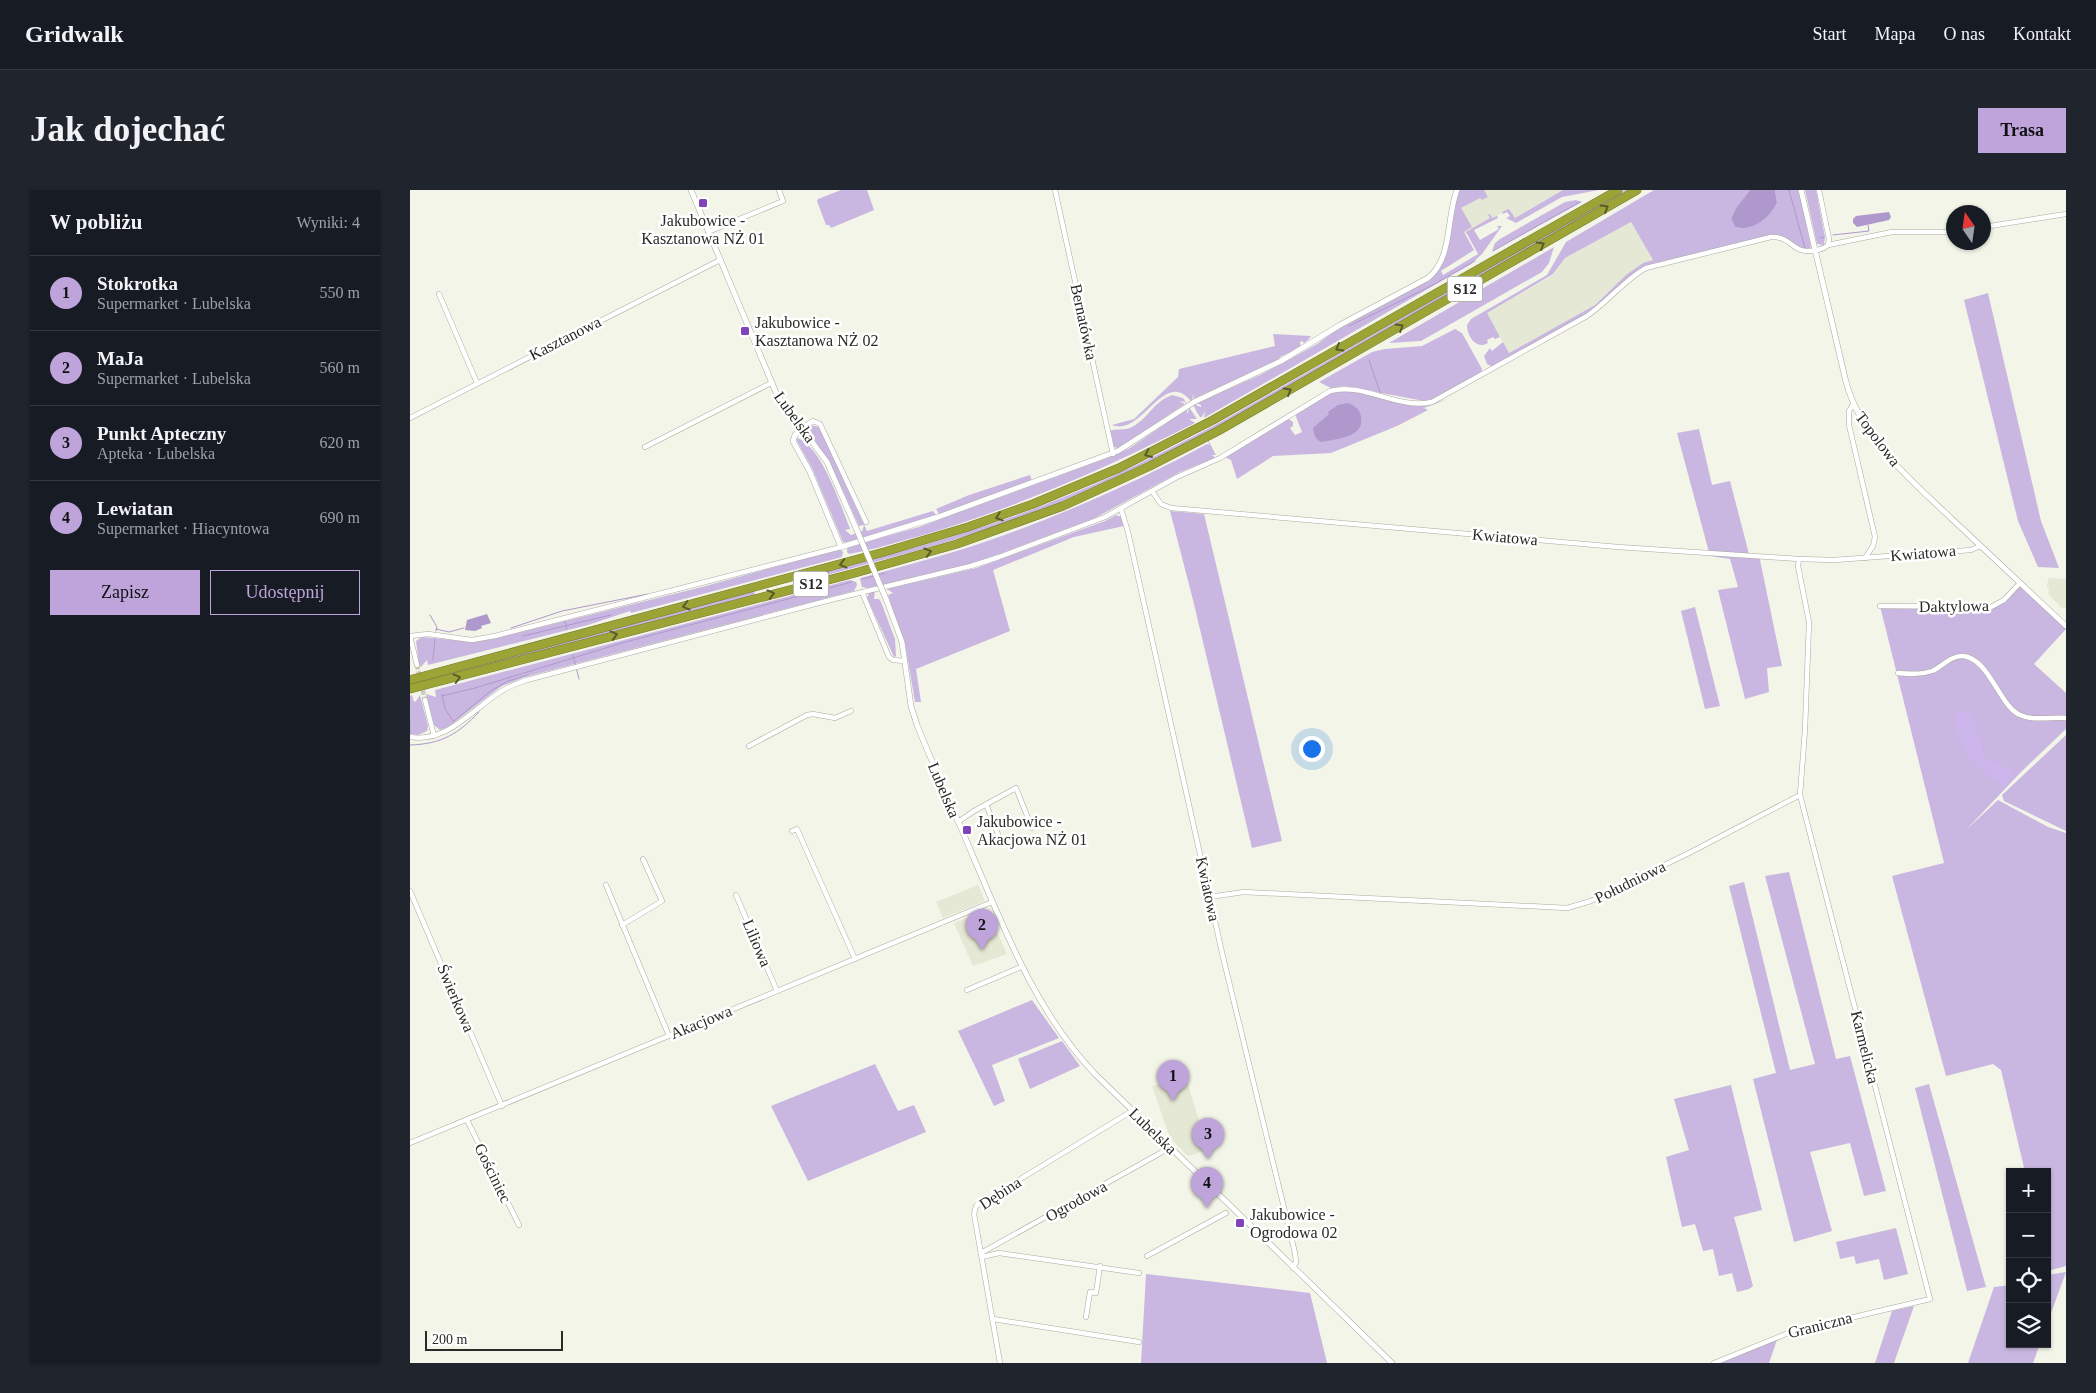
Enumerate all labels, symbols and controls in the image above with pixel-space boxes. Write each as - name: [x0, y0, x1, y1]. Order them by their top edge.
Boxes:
- text: Gridwalk: [25, 21, 124, 47]
- text: Start: [1813, 24, 1847, 44]
- text: Mapa: [1875, 24, 1916, 44]
- text: O nas: [1944, 24, 1985, 44]
- text: Kontakt: [2013, 24, 2071, 44]
- button: Trasa: [1978, 108, 2066, 153]
- text: Jak dojechać: [30, 110, 225, 149]
- marker: Jakubowice - Kasztanowa NŻ 01: [697, 197, 709, 209]
- one-way arrow: [1600, 205, 1609, 215]
- north arrow: [1946, 205, 1991, 250]
- text: W pobliżu: [50, 210, 142, 234]
- place label: Jakubowice - Kasztanowa NŻ 01: [641, 212, 765, 247]
- text: Wyniki: 4: [297, 214, 360, 231]
- one-way arrow: [1535, 242, 1544, 252]
- text: Stokrotka: [97, 273, 178, 294]
- road number: S12: [1448, 276, 1482, 302]
- street label: Bernatówka: [1068, 282, 1100, 362]
- text: 1: [62, 284, 70, 301]
- text: 550 m: [320, 284, 360, 301]
- text: Supermarket · Lubelska: [97, 295, 251, 312]
- street label: Kasztanowa: [526, 313, 604, 363]
- place label: Jakubowice - Kasztanowa NŻ 02: [755, 314, 879, 349]
- one-way arrow: [1395, 323, 1404, 333]
- marker: Jakubowice - Kasztanowa NŻ 02: [739, 325, 751, 337]
- one-way arrow: [1336, 342, 1345, 352]
- text: MaJa: [97, 348, 143, 369]
- text: 2: [62, 359, 70, 376]
- text: 560 m: [320, 359, 360, 376]
- text: Supermarket · Lubelska: [97, 370, 251, 387]
- one-way arrow: [1282, 387, 1291, 397]
- street label: Lubelska: [771, 388, 819, 446]
- street label: Topolowa: [1851, 408, 1904, 470]
- text: Punkt Apteczny: [97, 423, 226, 444]
- text: 3: [62, 434, 70, 451]
- text: 620 m: [320, 434, 360, 451]
- text: Apteka · Lubelska: [97, 445, 215, 462]
- one-way arrow: [1144, 447, 1153, 458]
- text: Lewiatan: [97, 498, 173, 519]
- text: 4: [62, 509, 70, 526]
- text: 690 m: [320, 509, 360, 526]
- one-way arrow: [995, 511, 1004, 521]
- text: Supermarket · Hiacyntowa: [97, 520, 269, 537]
- street label: Kwiatowa: [1472, 526, 1538, 548]
- street label: Kwiatowa: [1890, 542, 1956, 564]
- one-way arrow: [924, 547, 933, 558]
- one-way arrow: [840, 558, 848, 568]
- button: Zapisz: [50, 570, 200, 615]
- button: Udostępnij: [210, 570, 360, 615]
- road number: S12: [794, 572, 828, 596]
- one-way arrow: [767, 589, 776, 600]
- street label: Daktylowa: [1919, 597, 1989, 616]
- one-way arrow: [683, 600, 691, 610]
- one-way arrow: [610, 630, 619, 641]
- one-way arrow: [453, 673, 461, 683]
- your location: [1299, 736, 1325, 762]
- street label: Lubelska: [925, 760, 963, 820]
- place label: Jakubowice - Akacjowa NŻ 01: [977, 813, 1087, 849]
- marker: Jakubowice - Akacjowa NŻ 01: [961, 824, 973, 836]
- street label: Kwiatowa: [1193, 855, 1223, 923]
- street label: Południowa: [1592, 858, 1668, 906]
- pin: 2: [966, 909, 998, 950]
- street label: Liliowa: [739, 917, 775, 969]
- street label: Świerkowa: [434, 961, 479, 1034]
- street label: Akacjowa: [668, 1002, 735, 1043]
- street label: Karmelicka: [1848, 1009, 1882, 1085]
- pin: 1: [1157, 1060, 1189, 1101]
- street label: Lubelska: [1126, 1105, 1180, 1157]
- pin: 3: [1192, 1118, 1224, 1159]
- street label: Gościniec: [471, 1141, 515, 1205]
- pin: 4: [1191, 1167, 1223, 1208]
- map controls: [2006, 1168, 2051, 1348]
- button: +: [2006, 1168, 2051, 1213]
- street label: Dębina: [976, 1173, 1025, 1214]
- street label: Ogrodowa: [1042, 1177, 1110, 1226]
- place label: Jakubowice - Ogrodowa 02: [1250, 1206, 1338, 1242]
- button: −: [2006, 1213, 2051, 1258]
- marker: Jakubowice - Ogrodowa 02: [1234, 1217, 1246, 1229]
- button: locate: [2006, 1258, 2051, 1303]
- button: layers: [2006, 1303, 2051, 1348]
- street label: Graniczna: [1786, 1309, 1854, 1341]
- scale bar: [425, 1328, 562, 1351]
- text: 200 m: [432, 1332, 467, 1347]

